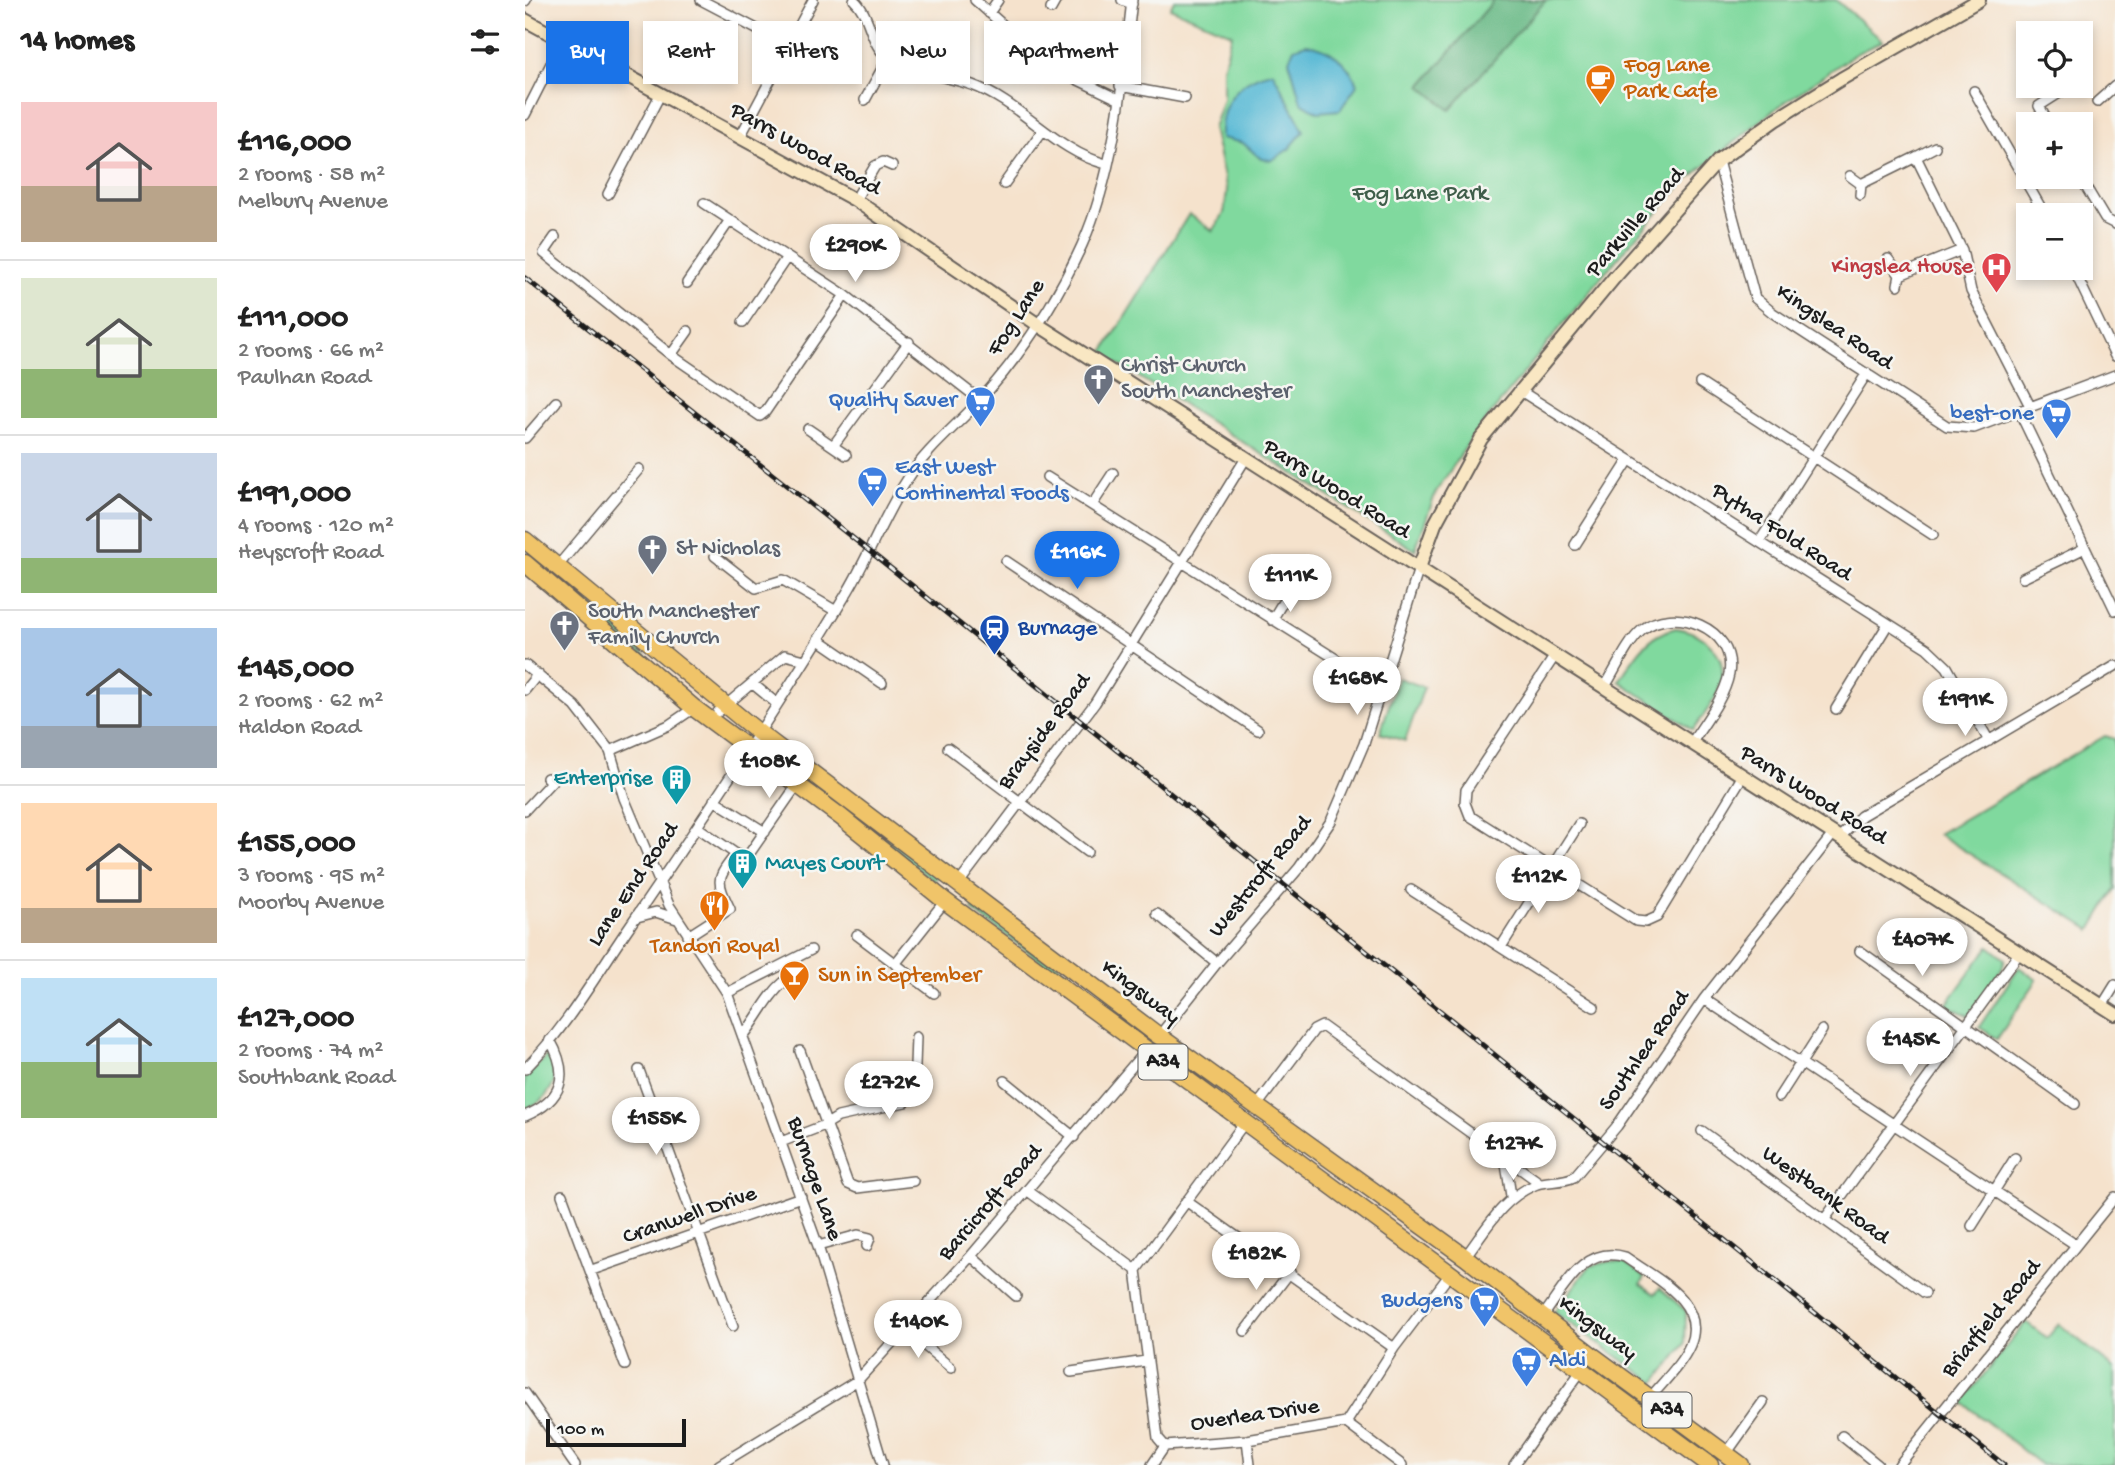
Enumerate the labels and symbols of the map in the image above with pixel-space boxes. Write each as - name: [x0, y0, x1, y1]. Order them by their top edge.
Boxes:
- place label: Fog Lane Park Cafe: [1623, 53, 1719, 106]
- cafe icon: Fog Lane Park Cafe: [1584, 62, 1618, 106]
- street label: Parrs Wood Road: [724, 97, 886, 203]
- street label: Parkville Road: [1580, 161, 1692, 284]
- park label: Fog Lane Park: [1351, 181, 1491, 208]
- pin: £290K: [806, 224, 904, 284]
- hospital icon: Kingslea House: [1979, 250, 2013, 294]
- place label: Kingslea House: [1832, 254, 1974, 281]
- street label: Fog Lane: [982, 274, 1052, 362]
- street label: Kingslea Road: [1770, 279, 1899, 378]
- place label: Christ Church South Manchester: [1121, 353, 1293, 406]
- church icon: Christ Church South Manchester: [1081, 362, 1115, 406]
- supermarket icon: Quality Saver: [963, 384, 997, 428]
- place label: Quality Saver: [828, 388, 959, 415]
- supermarket icon: best-one: [2040, 397, 2074, 441]
- place label: best-one: [1950, 401, 2035, 428]
- street label: Parrs Wood Road: [1257, 433, 1416, 547]
- place label: East West Continental Foods: [895, 455, 1069, 508]
- supermarket icon: East West Continental Foods: [855, 464, 889, 508]
- street label: Pytha Fold Road: [1705, 477, 1858, 589]
- church icon: St Nicholas: [636, 532, 670, 576]
- pin: £116K: [1028, 532, 1126, 591]
- place label: St Nicholas: [676, 536, 780, 563]
- pin: £111K: [1241, 554, 1339, 614]
- place label: South Manchester Family Church: [587, 599, 760, 652]
- church icon: South Manchester Family Church: [548, 608, 582, 652]
- station icon: Burnage: [978, 612, 1012, 656]
- place label: Burnage: [1017, 616, 1098, 643]
- pin: £168K: [1308, 658, 1406, 717]
- street label: Brayside Road: [992, 667, 1098, 796]
- pin: £191K: [1916, 678, 2014, 738]
- street label: Parrs Wood Road: [1734, 739, 1893, 853]
- pin: £108K: [720, 740, 818, 800]
- building icon: Enterprise: [659, 762, 693, 806]
- place label: Enterprise: [554, 766, 654, 793]
- street label: Westcroft Road: [1204, 809, 1319, 944]
- street label: Lane End Road: [583, 817, 686, 952]
- building icon: Mayes Court: [725, 847, 759, 891]
- place label: Mayes Court: [765, 851, 885, 878]
- pin: £112K: [1489, 856, 1587, 915]
- restaurant icon: Tandori Royal: [698, 889, 732, 933]
- pin: £407K: [1873, 918, 1971, 978]
- place label: Tandori Royal: [648, 934, 780, 961]
- street label: Kingsway: [1095, 955, 1185, 1031]
- bar icon: Sun in September: [778, 959, 812, 1003]
- place label: Sun in September: [818, 963, 983, 990]
- street label: Southlea Road: [1594, 984, 1697, 1116]
- pin: £145K: [1861, 1018, 1959, 1078]
- road number: A34: [1139, 1044, 1187, 1080]
- pin: £272K: [840, 1062, 938, 1121]
- pin: £155K: [607, 1098, 705, 1157]
- street label: Burnage Lane: [780, 1113, 848, 1245]
- pin: £127K: [1464, 1122, 1562, 1182]
- street label: Barcicroft Road: [932, 1138, 1050, 1268]
- street label: Westbank Road: [1756, 1141, 1895, 1252]
- street label: Cranwell Drive: [620, 1180, 762, 1252]
- pin: £182K: [1207, 1232, 1305, 1292]
- street label: Briarfield Road: [1936, 1253, 2049, 1384]
- supermarket icon: Budgens: [1468, 1284, 1502, 1328]
- place label: Budgens: [1381, 1288, 1463, 1315]
- street label: Kingsway: [1552, 1291, 1642, 1367]
- pin: £140K: [869, 1300, 967, 1360]
- supermarket icon: Aldi: [1509, 1344, 1543, 1388]
- place label: Aldi: [1549, 1348, 1586, 1375]
- road number: A34: [1643, 1392, 1691, 1428]
- street label: Overlea Drive: [1189, 1393, 1322, 1438]
- scale bar: [546, 1416, 686, 1448]

